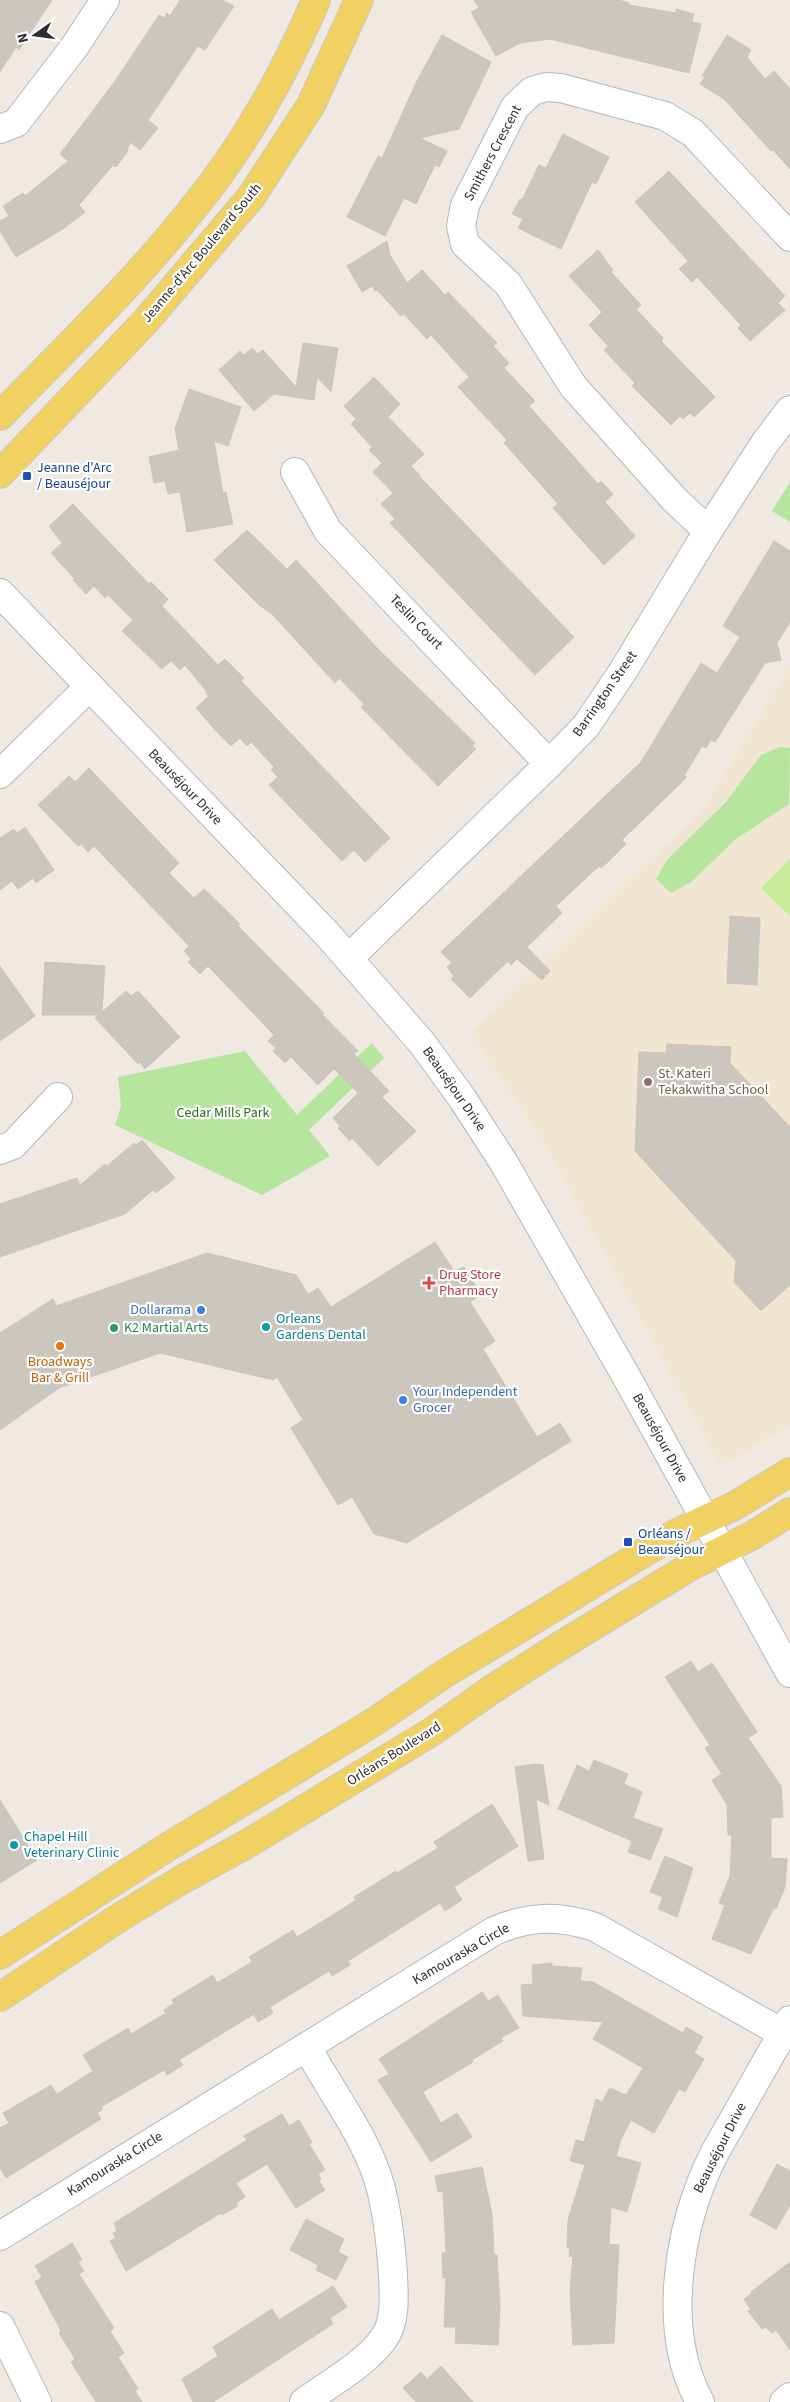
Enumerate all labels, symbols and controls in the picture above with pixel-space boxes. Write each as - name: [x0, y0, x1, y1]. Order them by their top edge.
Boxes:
- north arrow: [10, 10, 60, 60]
- text: N: [13, 31, 34, 45]
- street label: Smithers Crescent: [459, 101, 527, 205]
- street label: Jeanne-d'Arc Boulevard South: [137, 179, 267, 327]
- place label: Jeanne d'Arc / Beauséjour: [37, 458, 112, 494]
- marker: Jeanne d'Arc / Beauséjour: [21, 470, 33, 482]
- street label: Teslin Court: [385, 590, 448, 654]
- street label: Barrington Street: [568, 647, 642, 741]
- street label: Beauséjour Drive: [143, 744, 227, 830]
- street label: Beauséjour Drive: [417, 1043, 491, 1135]
- place label: St. Kateri Tekakwitha School: [658, 1064, 769, 1100]
- marker: St. Kateri Tekakwitha School: [642, 1076, 654, 1088]
- park label: Cedar Mills Park: [176, 1103, 270, 1123]
- place label: Drug Store Pharmacy: [439, 1265, 501, 1301]
- marker: Drug Store Pharmacy: [423, 1277, 435, 1289]
- place label: Dollarama: [130, 1300, 191, 1320]
- marker: Dollarama: [195, 1304, 207, 1316]
- place label: Orleans Gardens Dental: [276, 1309, 366, 1345]
- place label: K2 Martial Arts: [124, 1318, 209, 1338]
- marker: Orleans Gardens Dental: [260, 1321, 272, 1333]
- marker: K2 Martial Arts: [108, 1322, 120, 1334]
- marker: Broadways Bar & Grill: [54, 1340, 66, 1352]
- place label: Broadways Bar & Grill: [28, 1352, 92, 1388]
- place label: Your Independent Grocer: [412, 1382, 518, 1418]
- street label: Beauséjour Drive: [627, 1390, 693, 1486]
- marker: Your Independent Grocer: [397, 1394, 409, 1406]
- place label: Orléans / Beauséjour: [638, 1524, 704, 1560]
- marker: Orléans / Beauséjour: [622, 1536, 634, 1548]
- street label: Orléans Boulevard: [343, 1717, 445, 1791]
- place label: Chapel Hill Veterinary Clinic: [24, 1827, 120, 1863]
- marker: Chapel Hill Veterinary Clinic: [8, 1839, 20, 1851]
- street label: Kamouraska Circle: [409, 1918, 513, 1990]
- street label: Beauséjour Drive: [689, 2099, 751, 2197]
- street label: Kamouraska Circle: [63, 2127, 167, 2201]

